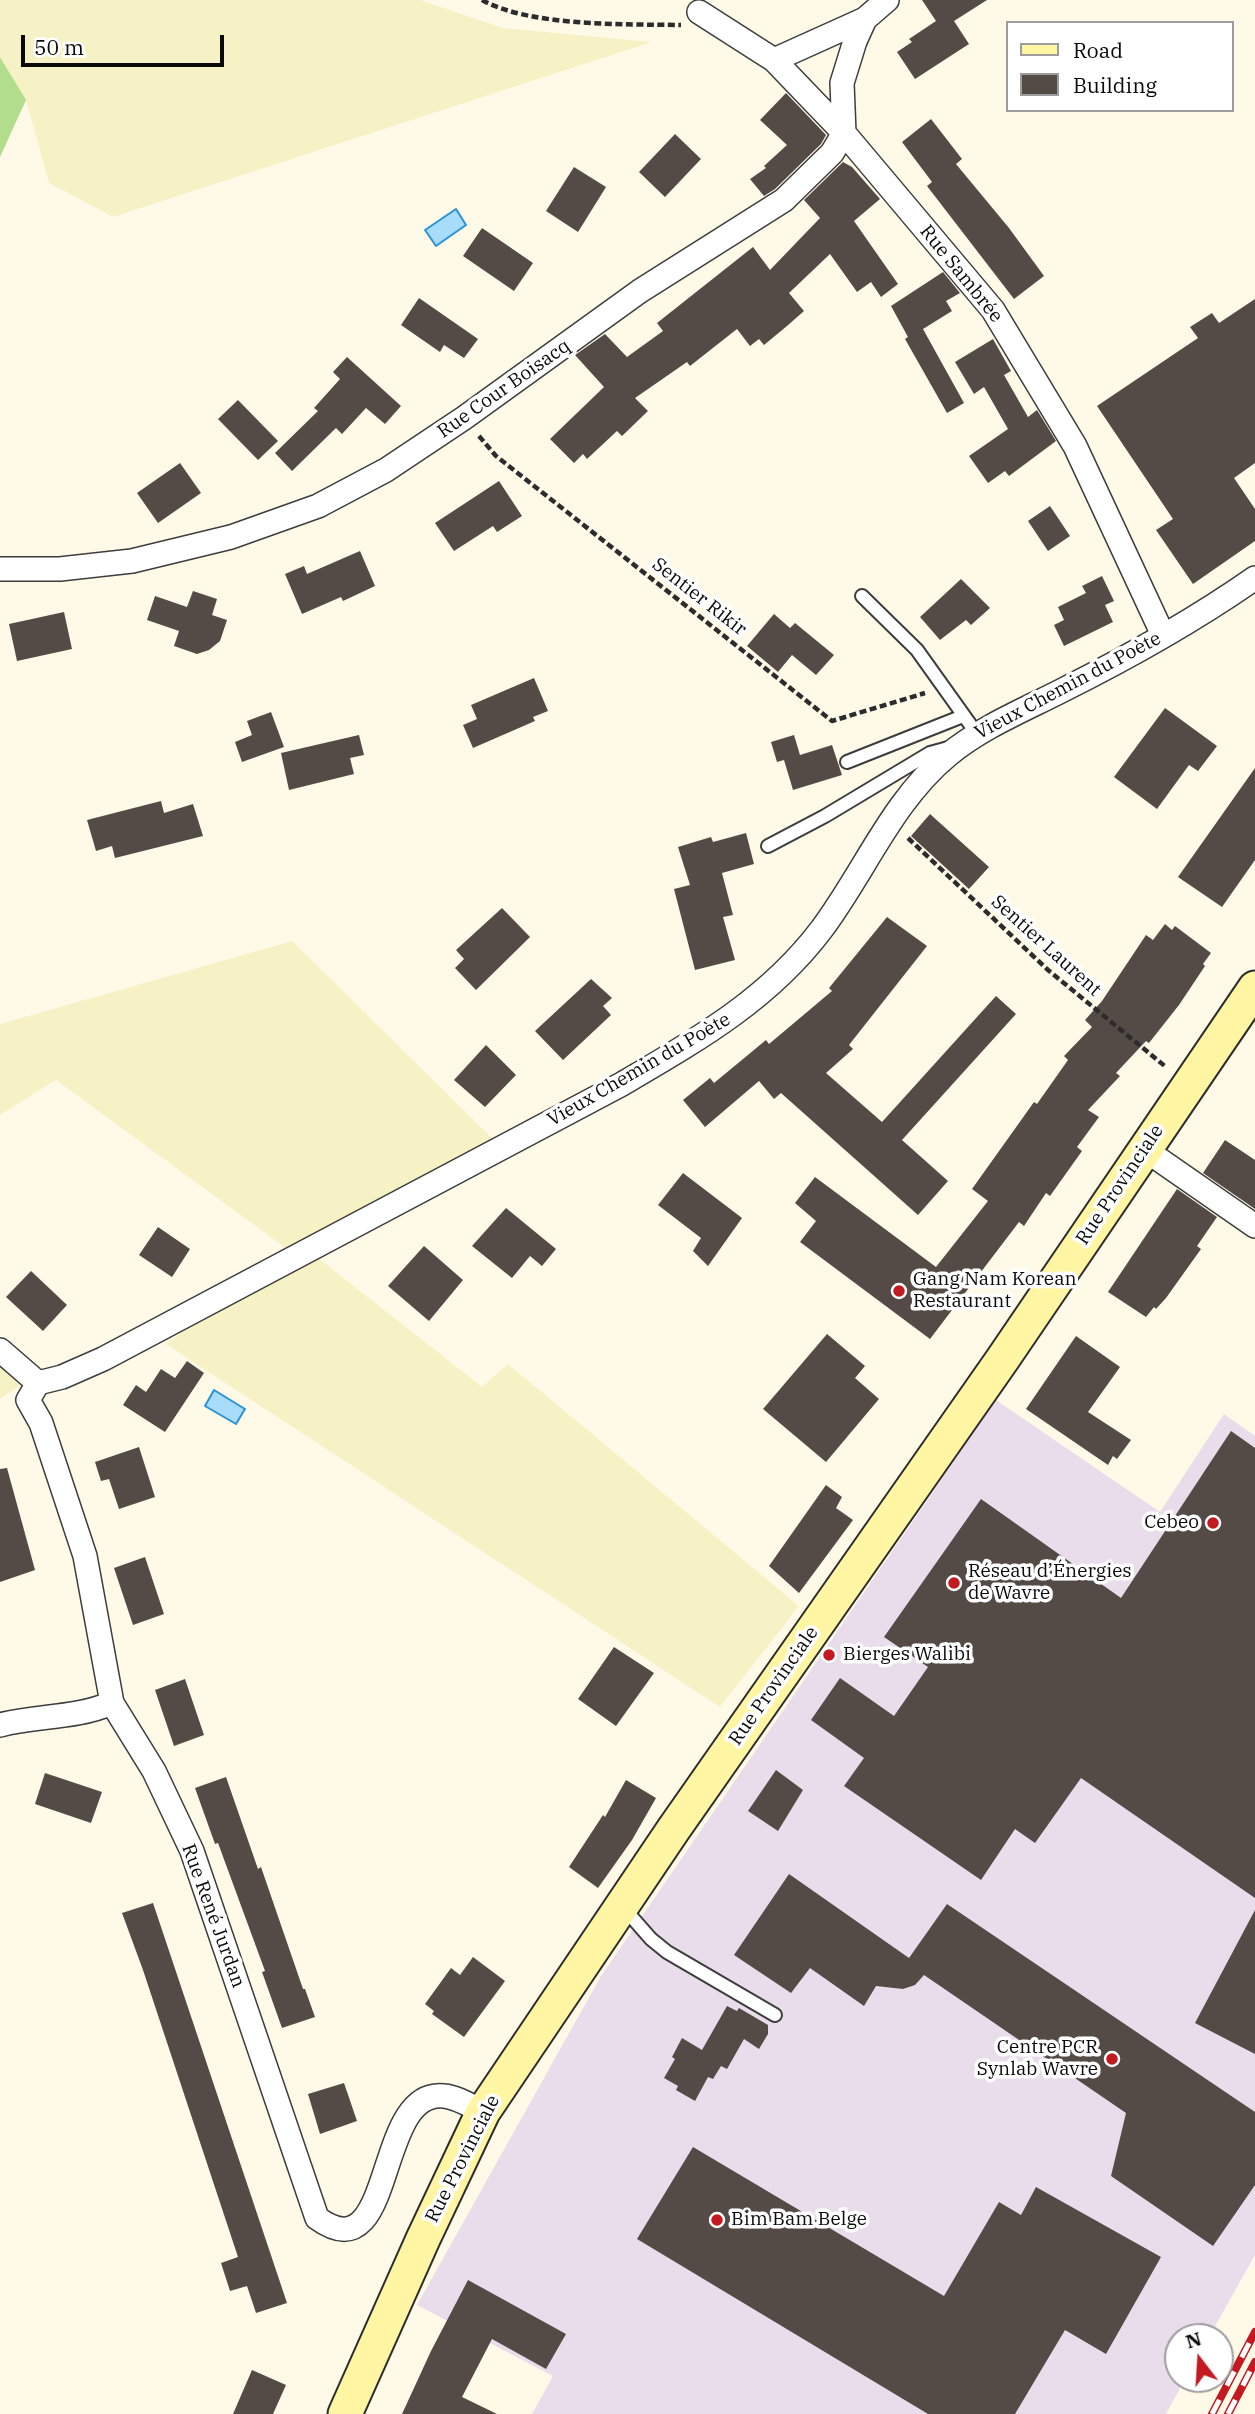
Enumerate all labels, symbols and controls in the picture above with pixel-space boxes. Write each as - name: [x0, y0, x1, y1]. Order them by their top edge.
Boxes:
- scale bar: [24, 21, 228, 65]
- legend: [1006, 21, 1234, 112]
- text: 50 m: [34, 33, 84, 61]
- text: Road: [1073, 36, 1123, 64]
- text: Building: [1073, 71, 1157, 99]
- street label: Rue Sambrée: [915, 221, 1007, 327]
- street label: Rue Cour Boisacq: [433, 335, 575, 443]
- street label: Sentier Rikir: [647, 553, 751, 641]
- street label: Vieux Chemin du Poète: [971, 627, 1165, 745]
- street label: Sentier Laurent: [986, 891, 1106, 1001]
- street label: Vieux Chemin du Poète: [543, 1008, 735, 1132]
- street label: Rue Provinciale: [1071, 1121, 1169, 1249]
- place label: Gang Nam Korean Restaurant: [913, 1269, 1077, 1313]
- marker: Gang Nam Korean Restaurant: [891, 1283, 907, 1299]
- place label: Cebeo: [1144, 1512, 1199, 1534]
- marker: Cebeo: [1205, 1515, 1221, 1531]
- place label: Réseau d’Énergies de Wavre: [968, 1561, 1132, 1605]
- marker: Réseau d’Énergies de Wavre: [946, 1575, 962, 1591]
- street label: Rue Provinciale: [725, 1622, 823, 1750]
- place label: Bierges Walibi: [843, 1644, 971, 1666]
- marker: Bierges Walibi: [821, 1647, 837, 1663]
- street label: Rue René Jurdan: [176, 1841, 250, 1991]
- place label: Centre PCR Synlab Wavre: [977, 2037, 1098, 2081]
- marker: Centre PCR Synlab Wavre: [1104, 2051, 1120, 2067]
- street label: Rue Provinciale: [421, 2091, 505, 2227]
- place label: Bim Bam Belge: [731, 2209, 867, 2231]
- marker: Bim Bam Belge: [709, 2212, 725, 2228]
- north arrow: [1164, 2323, 1234, 2393]
- text: N: [1183, 2326, 1204, 2354]

